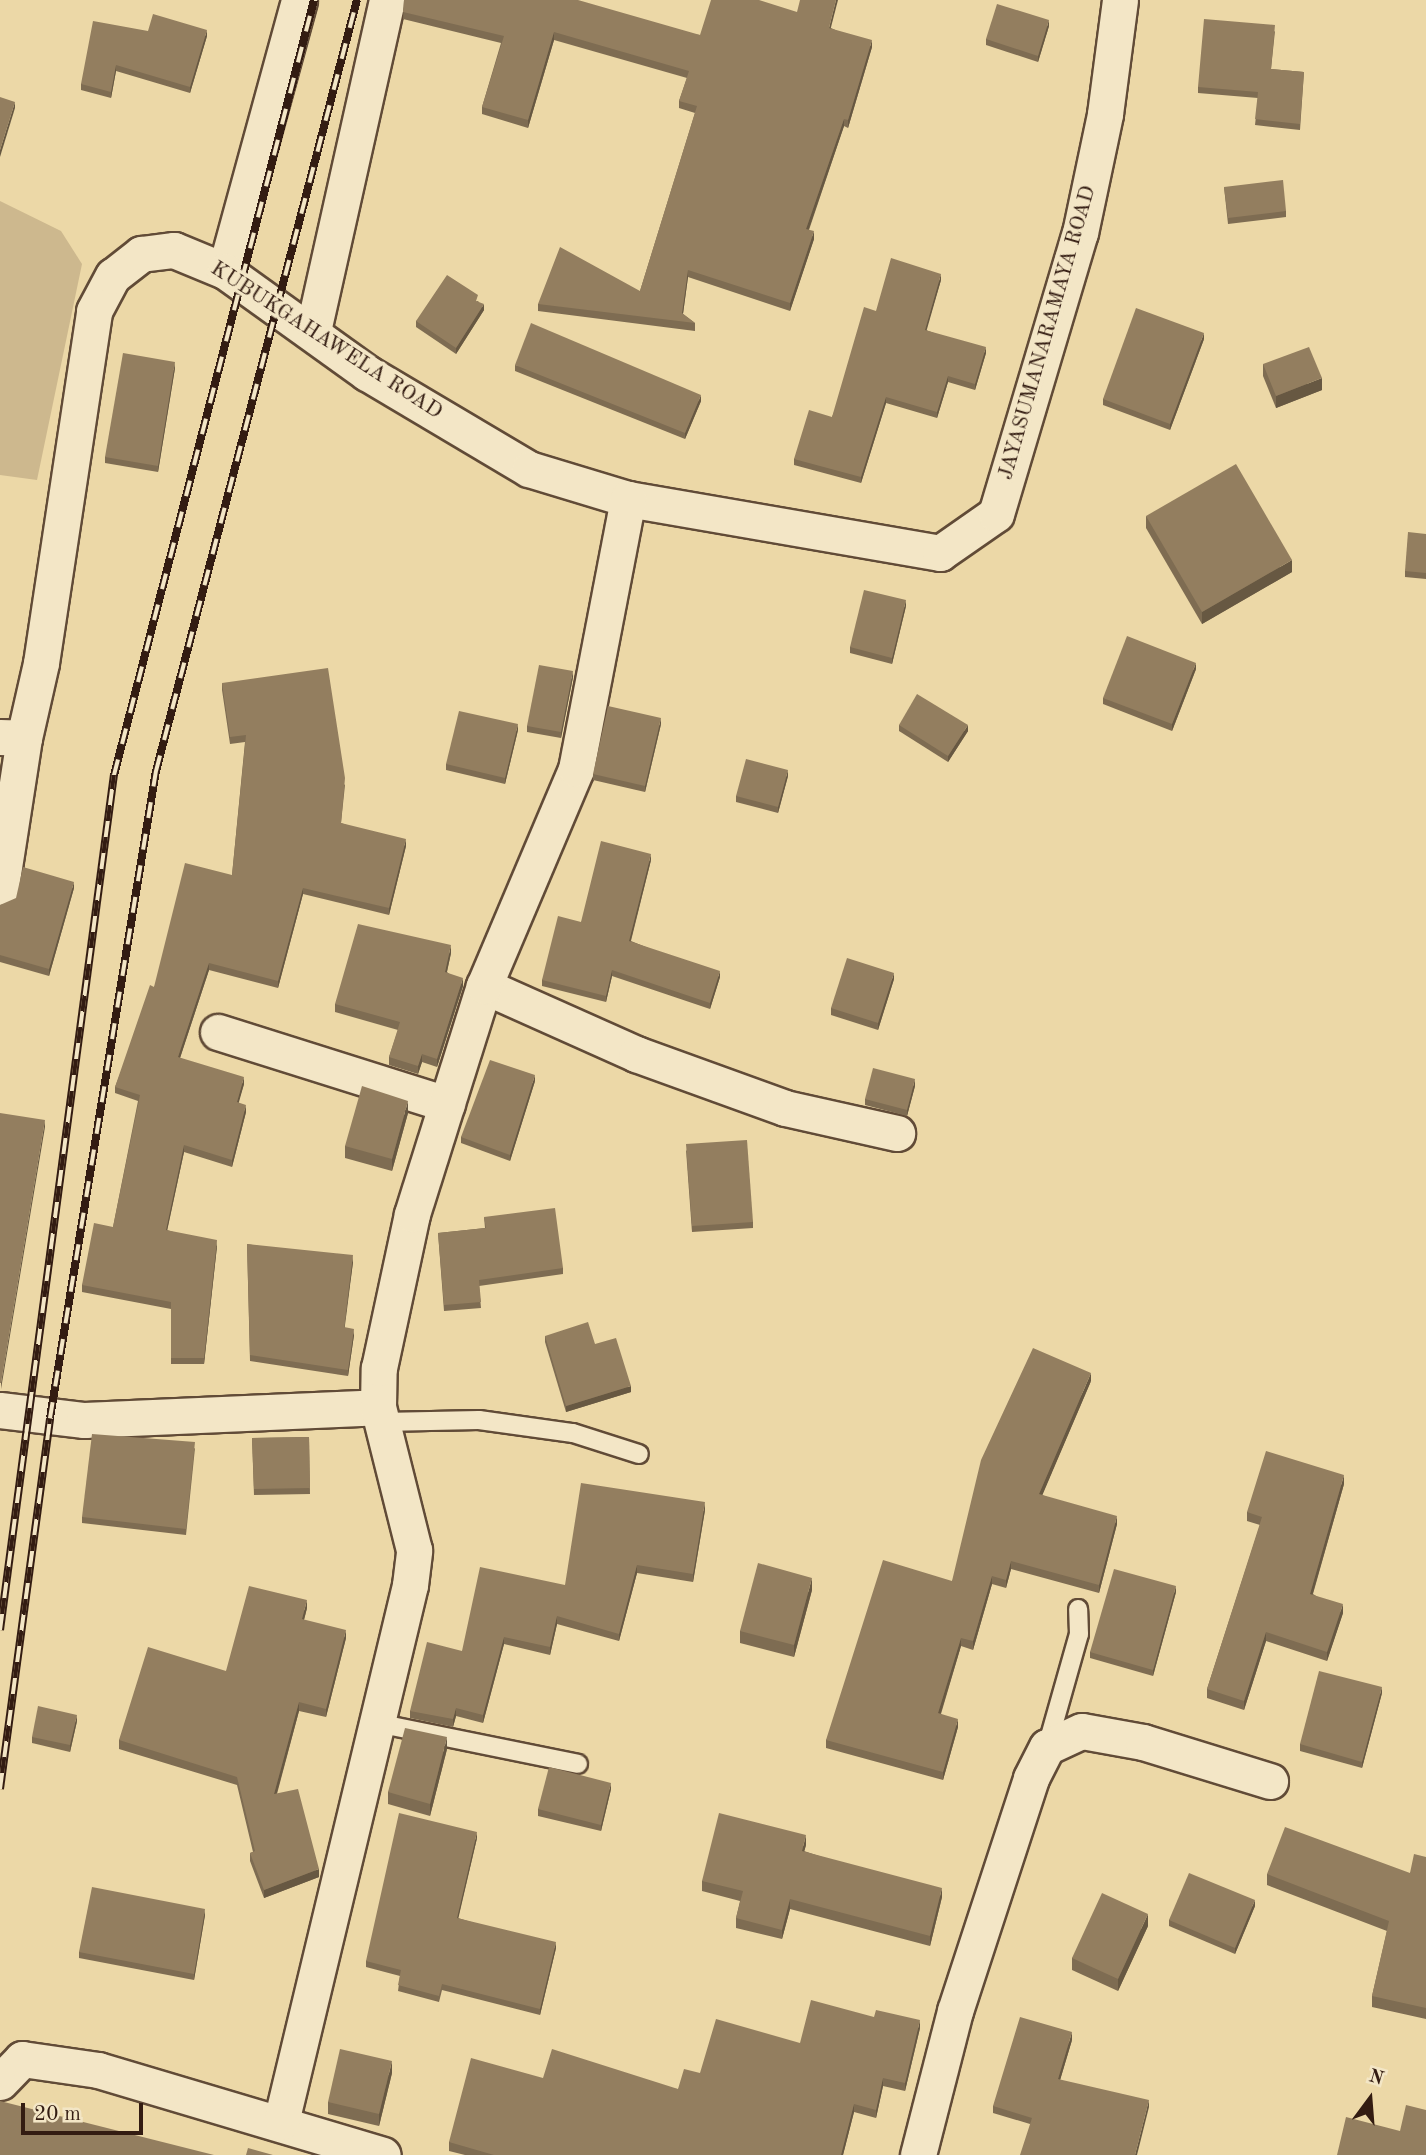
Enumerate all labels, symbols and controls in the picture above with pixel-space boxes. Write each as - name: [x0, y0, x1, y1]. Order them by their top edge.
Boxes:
- street label: JAYASUMANARAMAYA ROAD: [994, 183, 1102, 483]
- street label: KUBUKGAHAWELA ROAD: [205, 257, 447, 425]
- north arrow: [1335, 2064, 1405, 2134]
- text: N: [1366, 2067, 1386, 2089]
- scale bar: [24, 2088, 147, 2132]
- text: 20 m: [34, 2104, 81, 2125]

